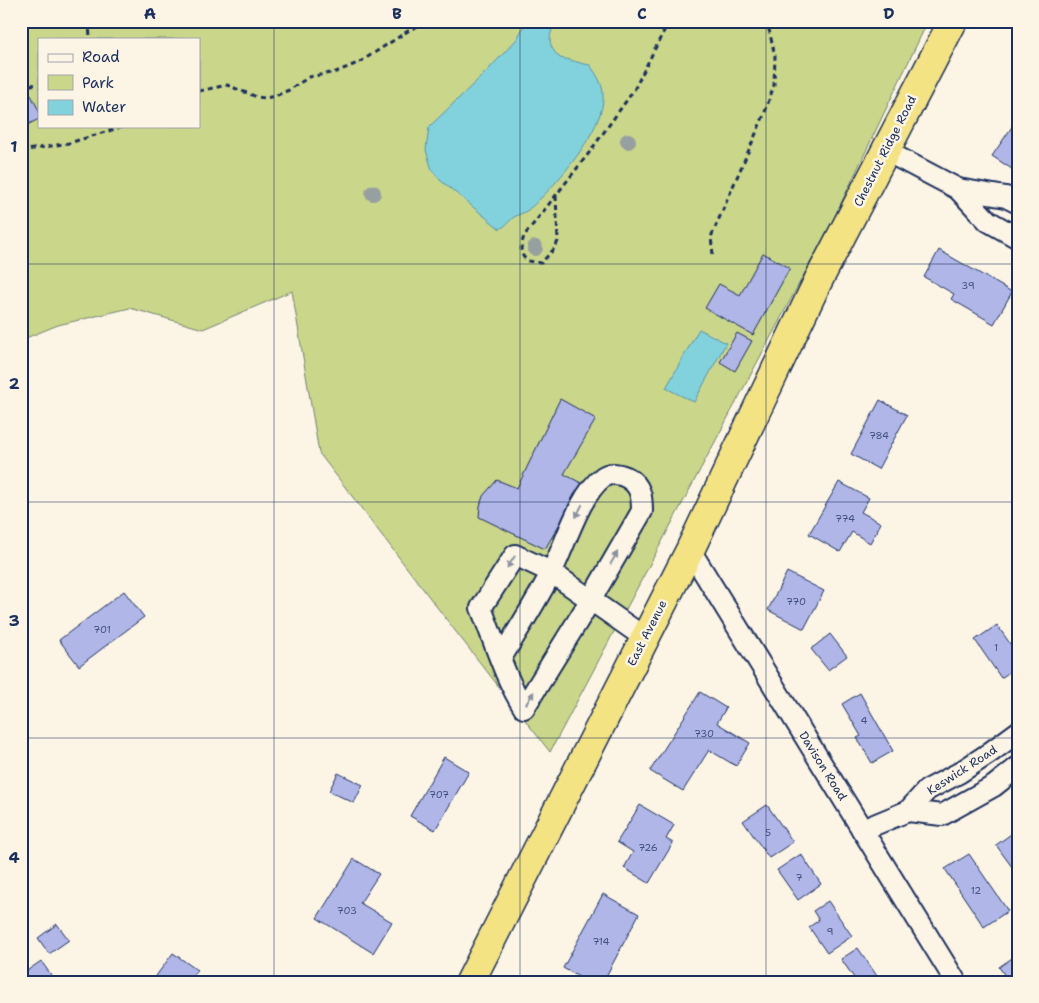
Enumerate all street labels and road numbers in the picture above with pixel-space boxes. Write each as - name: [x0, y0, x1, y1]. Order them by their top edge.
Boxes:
- street label: Chestnut Ridge Road: [850, 92, 920, 209]
- street label: East Avenue: [624, 597, 671, 669]
- street label: Davison Road: [795, 728, 851, 804]
- street label: Keswick Road: [924, 741, 1000, 799]

